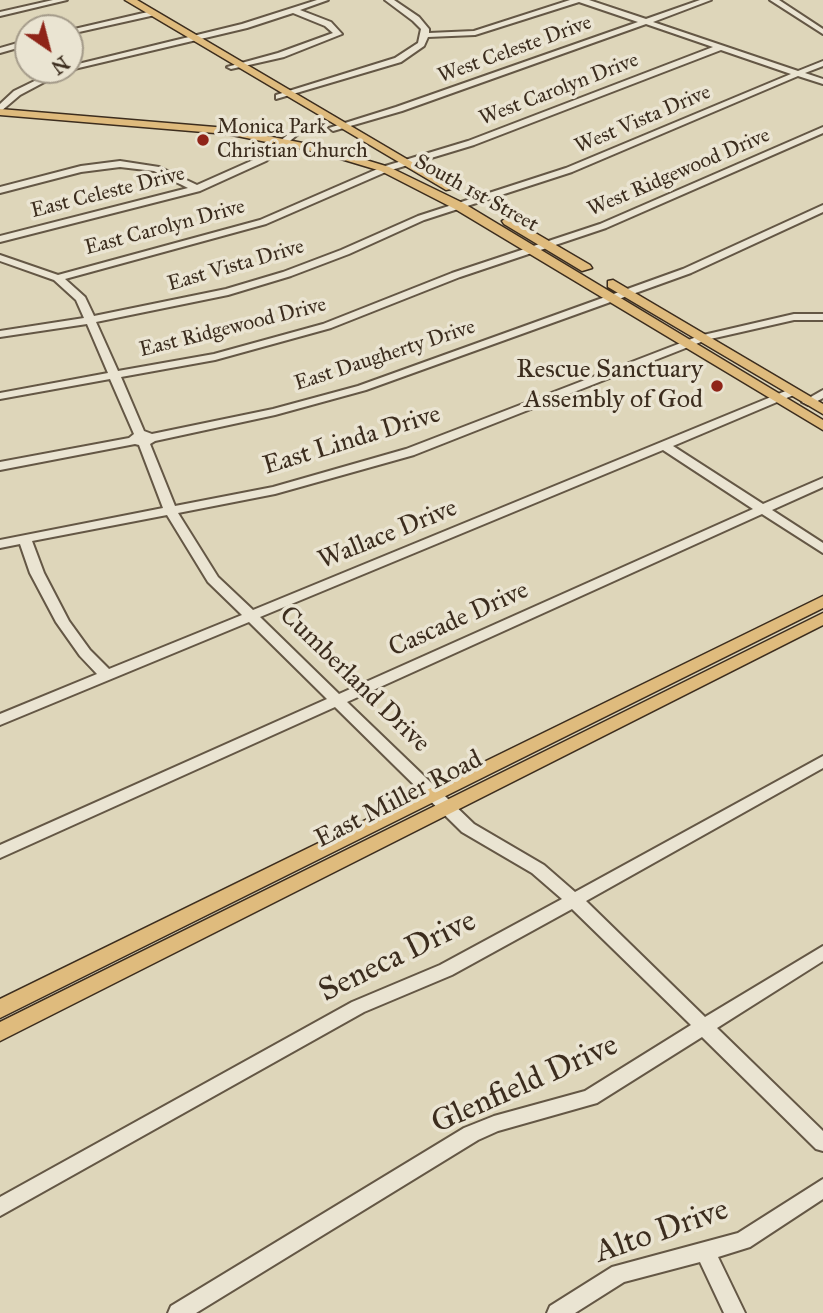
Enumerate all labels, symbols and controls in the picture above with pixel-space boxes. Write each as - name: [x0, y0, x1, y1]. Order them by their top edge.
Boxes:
- street label: West Celeste Drive: [435, 10, 595, 90]
- north arrow: [14, 14, 84, 84]
- street label: West Carolyn Drive: [476, 48, 642, 132]
- text: N: [47, 51, 73, 79]
- street label: West Vista Drive: [571, 80, 715, 160]
- place label: Monica Park Christian Church: [217, 115, 368, 165]
- street label: West Ridgewood Drive: [584, 123, 774, 223]
- marker: Monica Park Christian Church: [195, 132, 211, 148]
- street label: South 1st Street: [410, 150, 542, 238]
- street label: East Celeste Drive: [28, 162, 188, 224]
- street label: East Carolyn Drive: [82, 195, 248, 261]
- street label: East Vista Drive: [165, 234, 307, 298]
- street label: East Ridgewood Drive: [137, 293, 329, 363]
- street label: East Daugherty Drive: [291, 315, 479, 397]
- place label: Rescue Sanctuary Assembly of God: [516, 355, 703, 416]
- marker: Rescue Sanctuary Assembly of God: [709, 378, 725, 394]
- street label: East Linda Drive: [259, 399, 445, 483]
- street label: Wallace Drive: [314, 493, 462, 577]
- street label: Cascade Drive: [384, 575, 534, 665]
- street label: Cumberland Drive: [272, 600, 436, 760]
- street label: East Miller Road: [310, 744, 488, 856]
- street label: Seneca Drive: [313, 902, 483, 1012]
- street label: Glenfield Drive: [426, 1027, 624, 1143]
- street label: Alto Drive: [590, 1191, 734, 1273]

